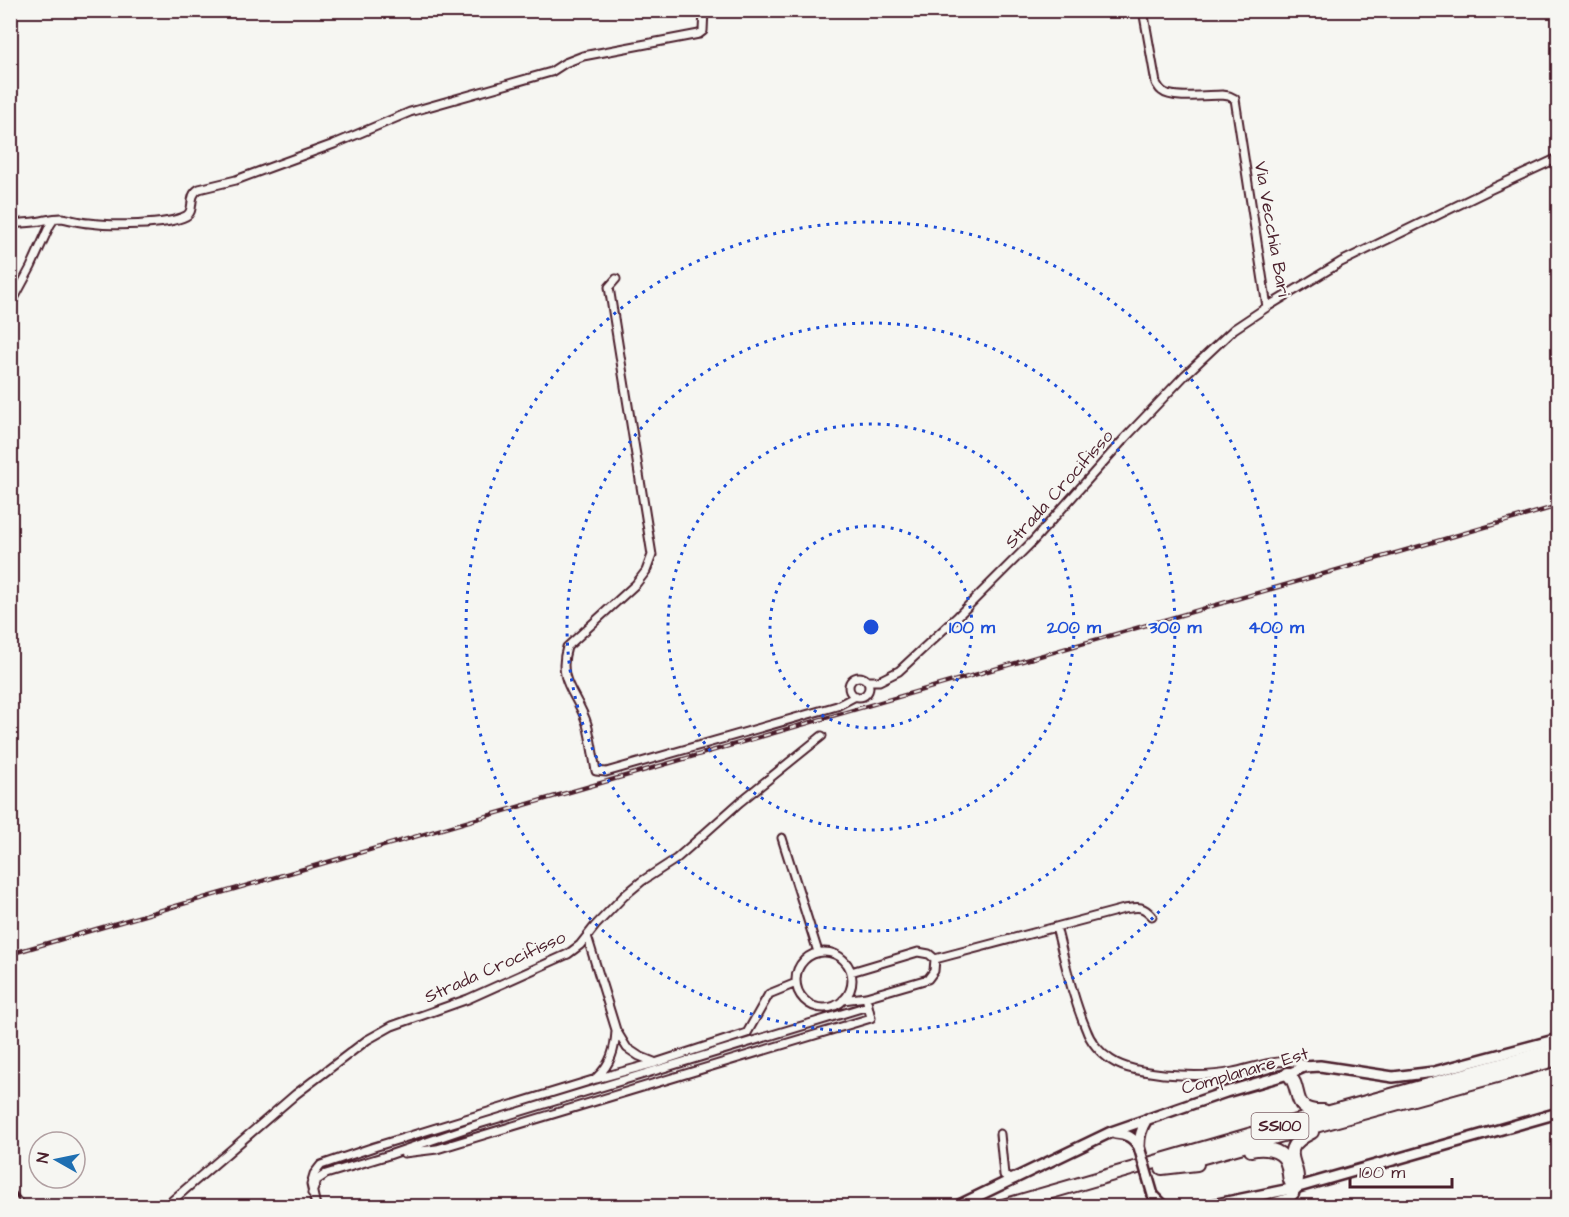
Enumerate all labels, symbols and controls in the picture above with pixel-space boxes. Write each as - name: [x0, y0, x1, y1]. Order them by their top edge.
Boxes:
- street label: Via Vecchia Bari: [1248, 159, 1296, 299]
- street label: Strada Crocifisso: [999, 424, 1119, 554]
- text: 100 m: [949, 615, 996, 640]
- text: 200 m: [1046, 615, 1102, 640]
- text: 300 m: [1147, 615, 1203, 640]
- text: 400 m: [1248, 615, 1305, 640]
- centre of rings: [861, 617, 881, 637]
- street label: Strada Crocifisso: [420, 925, 570, 1009]
- street label: Complanare Est: [1179, 1041, 1312, 1101]
- road number: SS100: [1252, 1113, 1308, 1139]
- north arrow: [27, 1130, 87, 1190]
- text: N: [32, 1151, 55, 1164]
- scale bar: [1350, 1151, 1452, 1189]
- text: 100 m: [1359, 1160, 1405, 1185]

